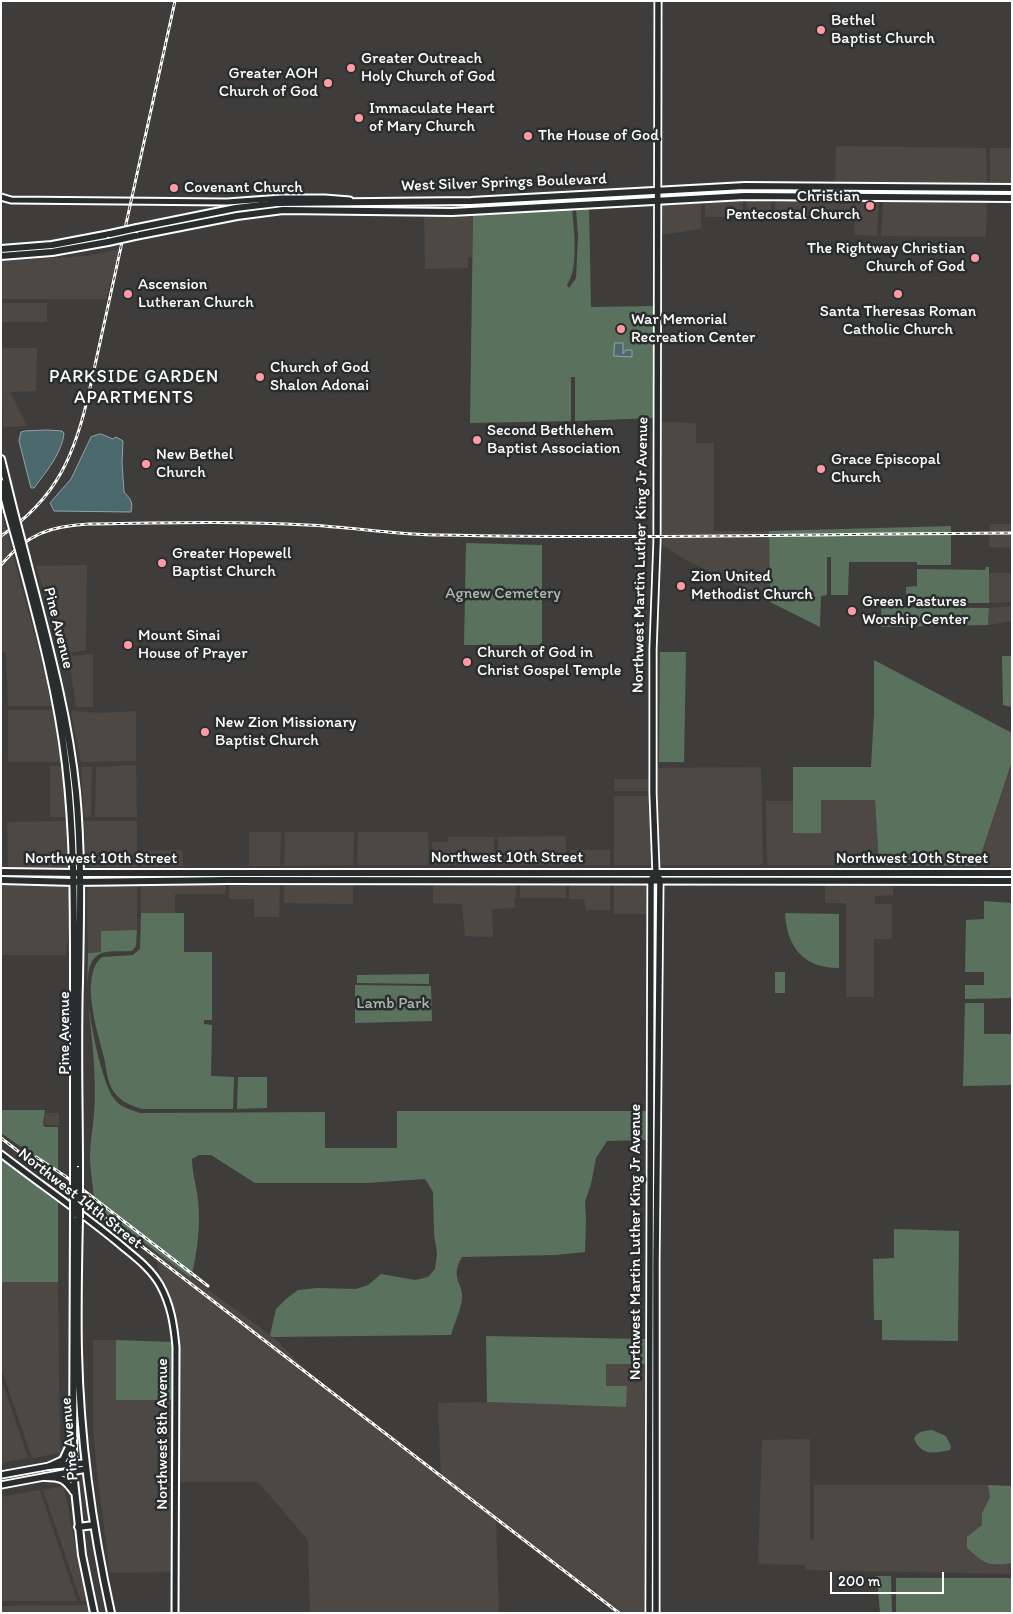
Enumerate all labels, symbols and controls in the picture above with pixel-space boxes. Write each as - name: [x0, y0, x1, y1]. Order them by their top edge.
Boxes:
- place label: Bethel Baptist Church: [831, 11, 935, 49]
- marker: Bethel Baptist Church: [815, 24, 827, 36]
- place label: Greater Outreach Holy Church of God: [361, 49, 495, 87]
- marker: Greater Outreach Holy Church of God: [345, 62, 357, 74]
- place label: Greater AOH Church of God: [219, 64, 318, 102]
- marker: Greater AOH Church of God: [322, 77, 334, 89]
- place label: Immaculate Heart of Mary Church: [369, 99, 495, 137]
- marker: Immaculate Heart of Mary Church: [353, 112, 365, 124]
- place label: The House of God: [538, 126, 659, 146]
- marker: The House of God: [522, 130, 534, 142]
- street label: West Silver Springs Boulevard: [401, 170, 607, 196]
- place label: Covenant Church: [184, 178, 303, 198]
- marker: Covenant Church: [168, 182, 180, 194]
- place label: Christian Pentecostal Church: [726, 187, 860, 225]
- marker: Christian Pentecostal Church: [864, 200, 876, 212]
- place label: The Rightway Christian Church of God: [807, 239, 965, 277]
- marker: The Rightway Christian Church of God: [969, 252, 981, 264]
- place label: Ascension Lutheran Church: [138, 275, 254, 313]
- marker: Ascension Lutheran Church: [122, 288, 134, 300]
- marker: Santa Theresas Roman Catholic Church: [892, 288, 904, 300]
- place label: Santa Theresas Roman Catholic Church: [820, 302, 976, 340]
- place label: War Memorial Recreation Center: [631, 310, 755, 348]
- marker: War Memorial Recreation Center: [615, 323, 627, 335]
- place label: Church of God Shalon Adonai: [270, 358, 369, 396]
- district label: PARKSIDE GARDEN APARTMENTS: [48, 366, 220, 408]
- marker: Church of God Shalon Adonai: [254, 371, 266, 383]
- street label: Northwest Martin Luther King Jr Avenue: [629, 417, 653, 693]
- place label: Second Bethlehem Baptist Association: [487, 421, 620, 459]
- marker: Second Bethlehem Baptist Association: [471, 434, 483, 446]
- place label: New Bethel Church: [156, 445, 233, 483]
- place label: Grace Episcopal Church: [831, 450, 941, 488]
- marker: New Bethel Church: [140, 458, 152, 470]
- marker: Grace Episcopal Church: [815, 463, 827, 475]
- place label: Greater Hopewell Baptist Church: [172, 544, 292, 582]
- marker: Greater Hopewell Baptist Church: [156, 557, 168, 569]
- place label: Zion United Methodist Church: [691, 567, 813, 605]
- marker: Zion United Methodist Church: [675, 580, 687, 592]
- park label: Agnew Cemetery: [445, 584, 561, 604]
- street label: Pine Avenue: [39, 585, 77, 671]
- place label: Green Pastures Worship Center: [862, 592, 968, 630]
- marker: Green Pastures Worship Center: [846, 605, 858, 617]
- place label: Mount Sinai House of Prayer: [138, 626, 247, 664]
- marker: Mount Sinai House of Prayer: [122, 639, 134, 651]
- place label: Church of God in Christ Gospel Temple: [477, 643, 621, 681]
- marker: Church of God in Christ Gospel Temple: [461, 656, 473, 668]
- place label: New Zion Missionary Baptist Church: [215, 713, 356, 751]
- marker: New Zion Missionary Baptist Church: [199, 726, 211, 738]
- street label: Northwest 10th Street: [431, 848, 583, 868]
- street label: Northwest 10th Street: [25, 849, 177, 869]
- street label: Northwest 10th Street: [836, 849, 988, 869]
- street label: Pine Avenue: [55, 991, 75, 1075]
- park label: Lamb Park: [356, 994, 430, 1014]
- street label: Northwest Martin Luther King Jr Avenue: [626, 1104, 646, 1380]
- street label: Northwest 14th Street: [14, 1145, 146, 1253]
- street label: Northwest 8th Avenue: [153, 1358, 173, 1510]
- street label: Pine Avenue: [57, 1397, 83, 1481]
- scale bar: [833, 1562, 947, 1594]
- text: 200 m: [838, 1572, 880, 1590]

